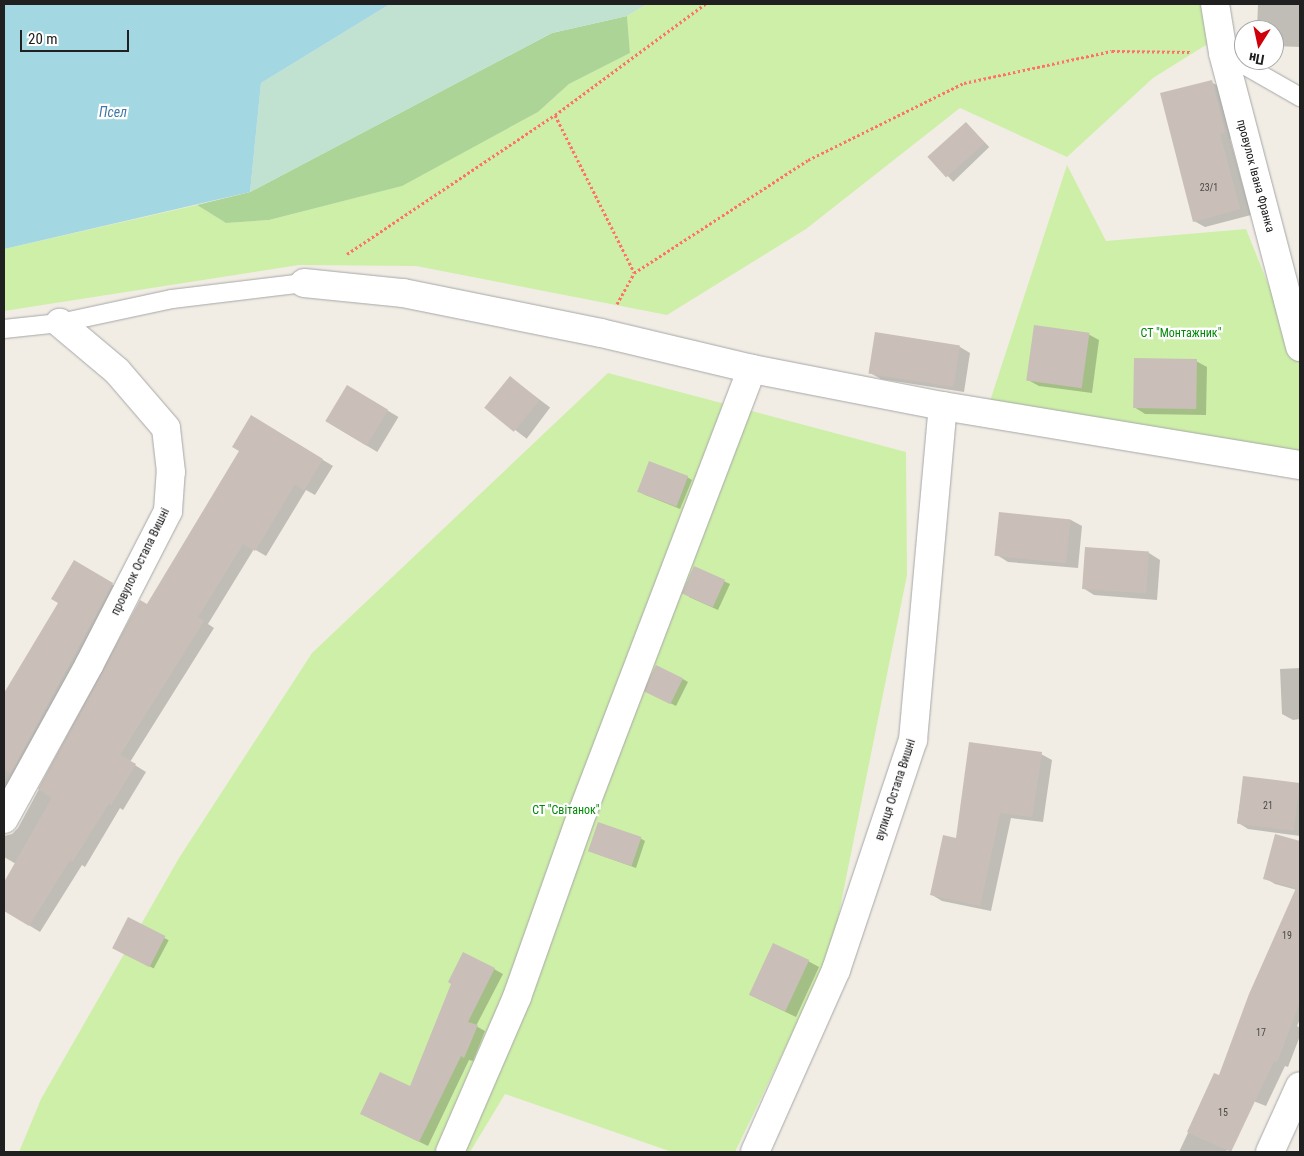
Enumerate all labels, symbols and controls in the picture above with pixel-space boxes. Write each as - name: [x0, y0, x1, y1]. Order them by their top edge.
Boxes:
- scale bar: [22, 20, 131, 52]
- north arrow: [1234, 20, 1284, 70]
- text: 20 m: [28, 30, 58, 48]
- text: Пн: [1248, 50, 1266, 68]
- water label: Псел: [99, 104, 127, 120]
- street label: провулок Івана Франка: [1233, 118, 1277, 234]
- house number: 23/1: [1200, 182, 1218, 194]
- park label: СТ "Монтажник": [1140, 327, 1222, 341]
- street label: провулок Остапа Вишні: [109, 506, 173, 618]
- street label: вулиця Остапа Вишні: [873, 737, 919, 843]
- house number: 21: [1263, 800, 1273, 812]
- park label: СТ "Світанок": [532, 804, 600, 818]
- house number: 19: [1282, 930, 1292, 942]
- house number: 17: [1256, 1027, 1266, 1039]
- house number: 15: [1218, 1107, 1228, 1119]

